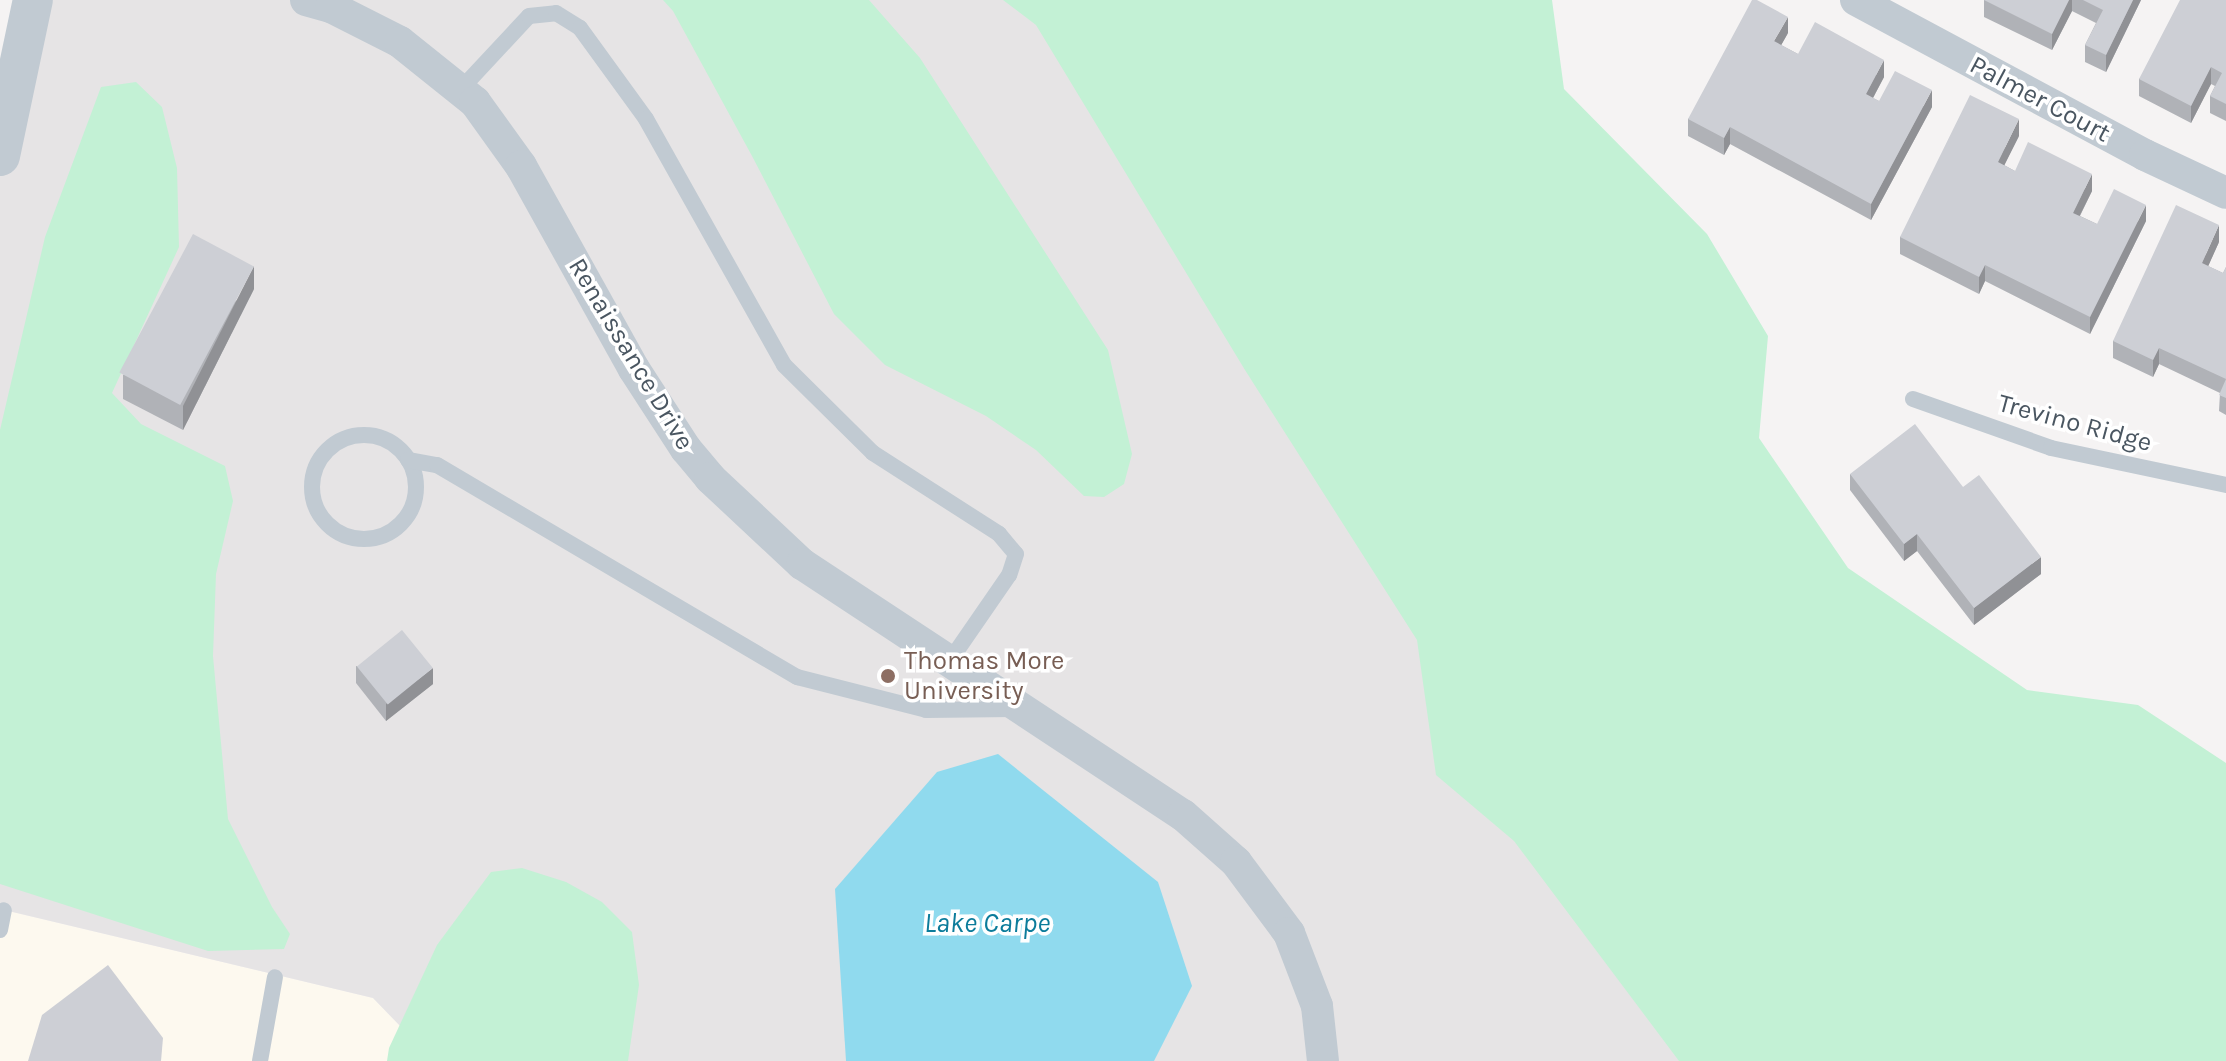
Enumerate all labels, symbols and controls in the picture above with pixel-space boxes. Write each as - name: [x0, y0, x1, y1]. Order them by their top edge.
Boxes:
- street label: Palmer Court: [1965, 49, 2115, 149]
- street label: Renaissance Drive: [561, 253, 701, 455]
- street label: Trevino Ridge: [1995, 388, 2155, 458]
- place label: Thomas More University: [904, 645, 1064, 706]
- marker: Thomas More University: [879, 667, 897, 685]
- water label: Lake Carpe: [924, 906, 1050, 940]

